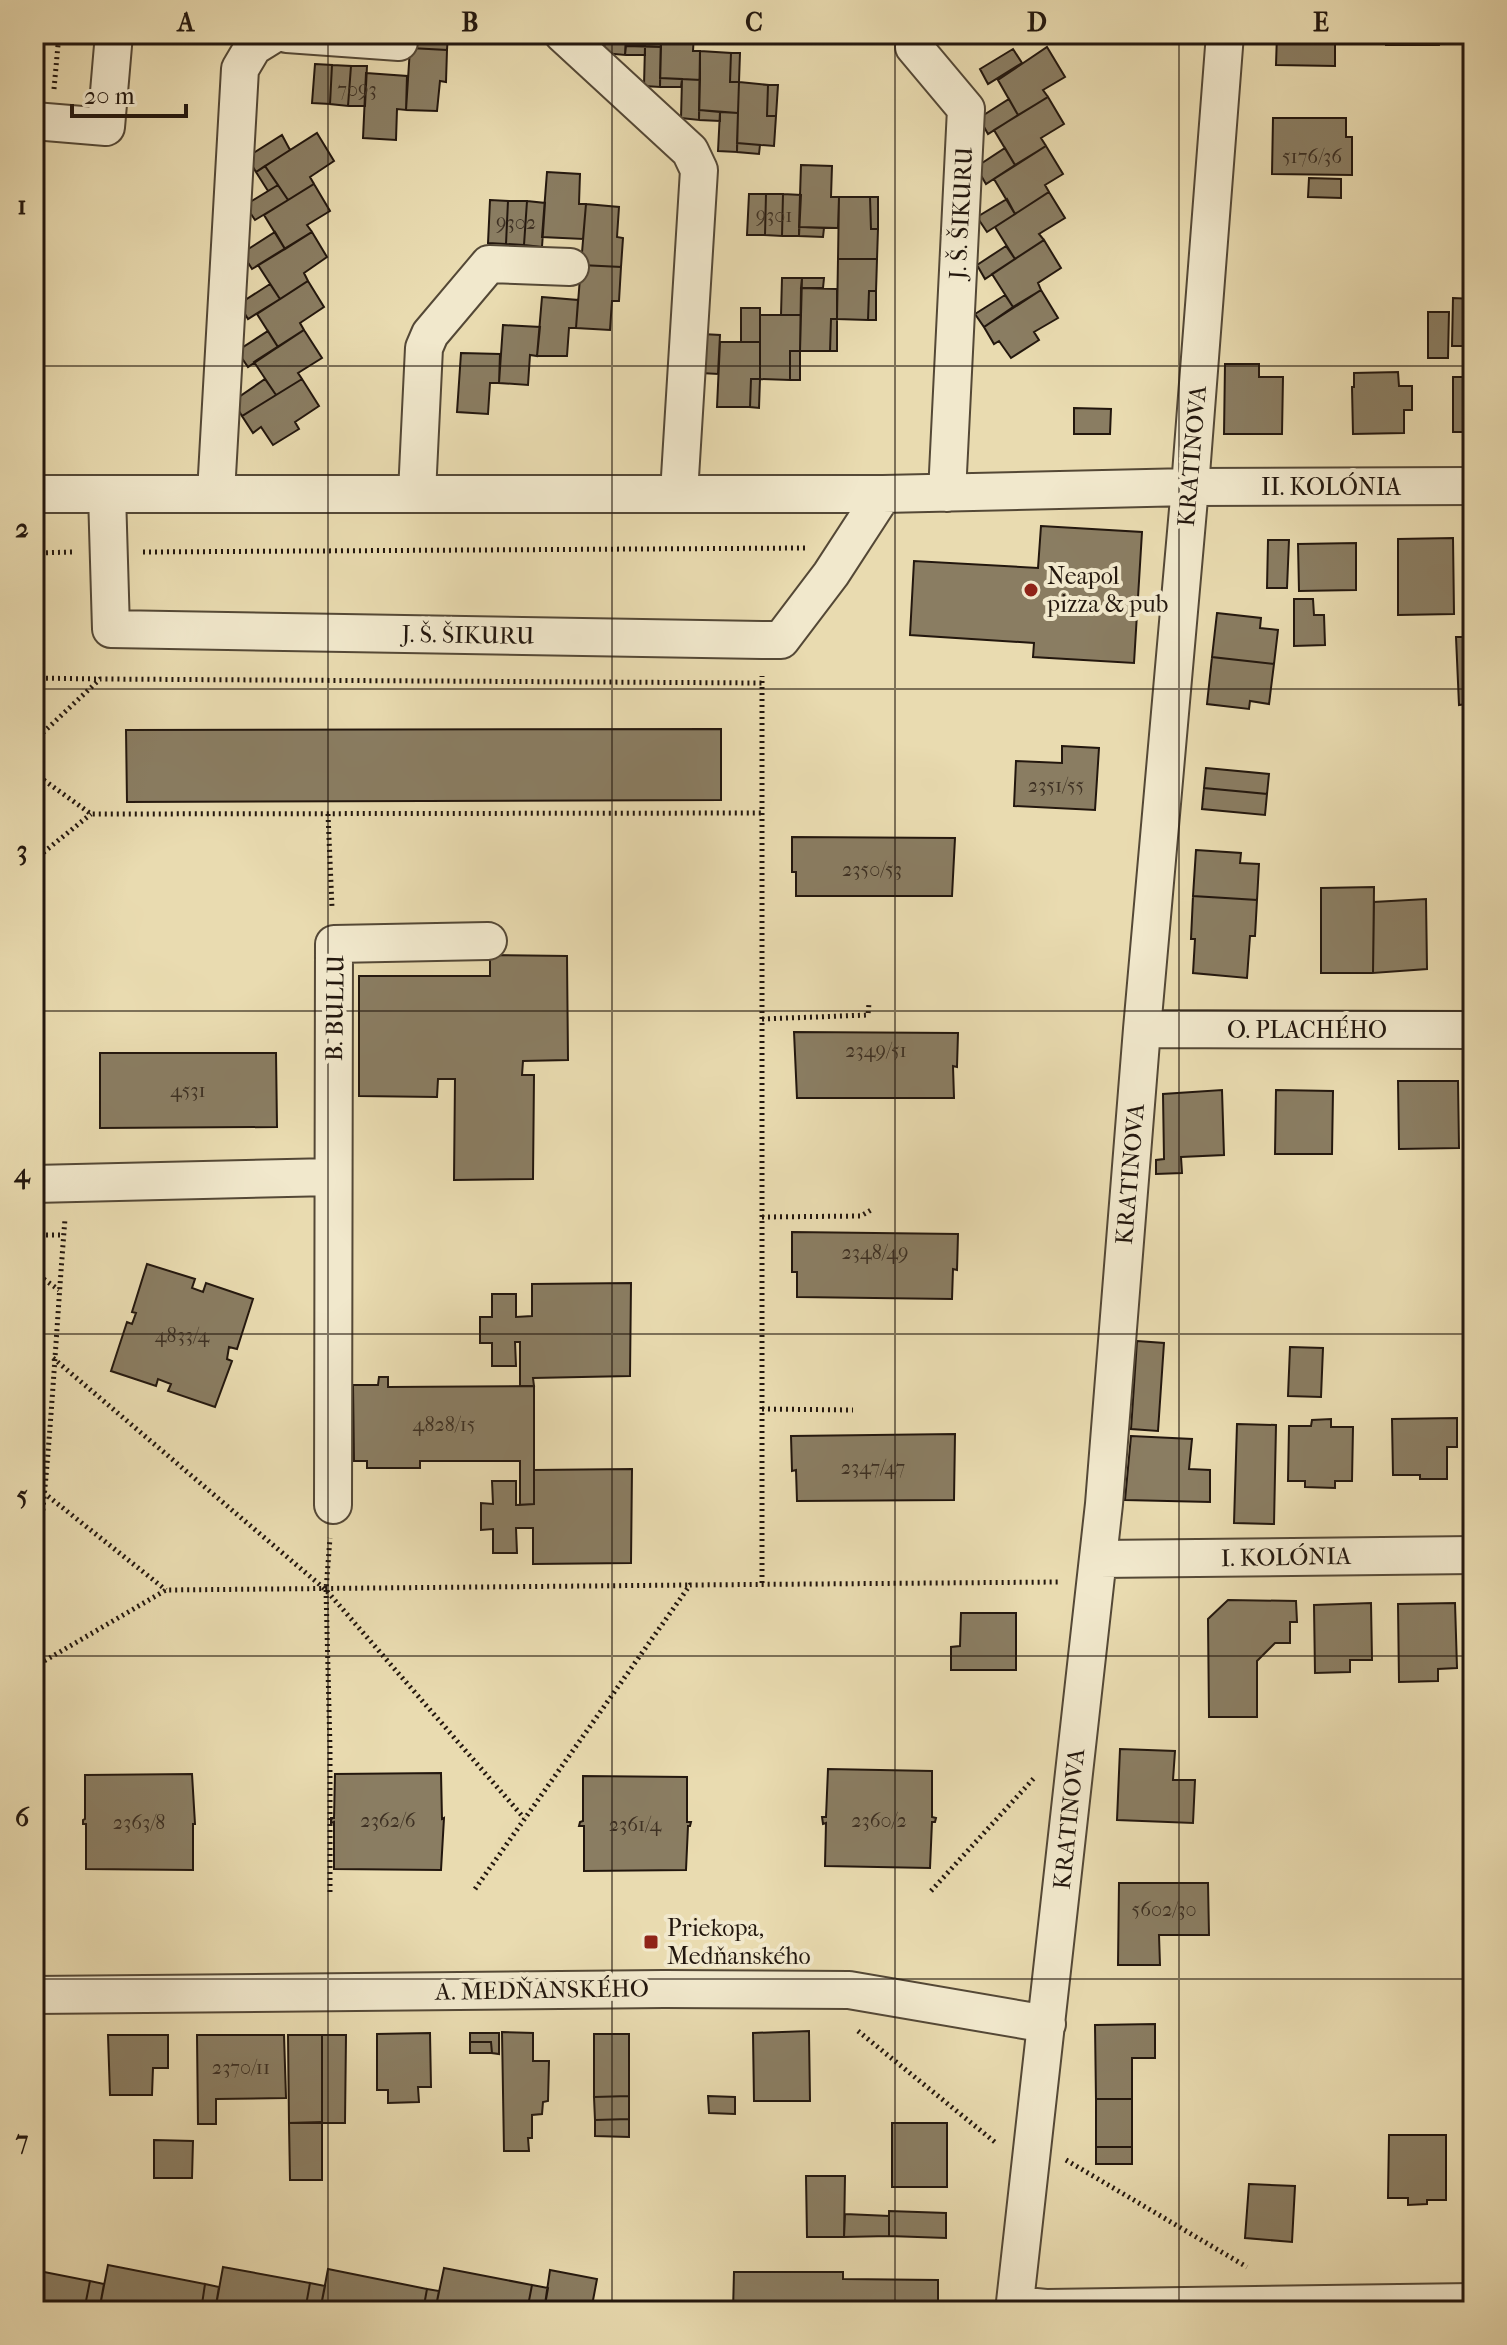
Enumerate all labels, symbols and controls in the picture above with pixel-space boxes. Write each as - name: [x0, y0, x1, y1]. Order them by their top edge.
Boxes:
- text: A: [176, 7, 196, 38]
- text: B: [462, 7, 479, 38]
- text: C: [745, 7, 763, 38]
- text: D: [1027, 7, 1047, 38]
- text: E: [1313, 7, 1329, 38]
- scale bar: [72, 68, 186, 118]
- house number: 7093: [337, 78, 377, 101]
- text: 20 m: [84, 82, 135, 110]
- house number: 5176/36: [1282, 145, 1342, 168]
- street label: J. Š. ŠIKURU: [942, 146, 978, 282]
- text: 1: [17, 190, 27, 221]
- house number: 9301: [756, 204, 792, 227]
- house number: 9302: [496, 211, 536, 234]
- street label: KRATINOVA: [1172, 384, 1212, 528]
- street label: II. KOLÓNIA: [1261, 472, 1401, 501]
- text: 2: [15, 513, 29, 544]
- place label: Neapol pizza & pub: [1046, 562, 1168, 618]
- marker: Neapol pizza & pub: [1022, 581, 1040, 599]
- street label: J. Š. ŠIKURU: [399, 619, 535, 650]
- house number: 2351/55: [1028, 774, 1084, 797]
- text: 3: [17, 835, 27, 866]
- house number: 2350/53: [842, 858, 902, 881]
- street label: B. BULLU: [320, 954, 350, 1061]
- street label: O. PLACHÉHO: [1227, 1015, 1387, 1044]
- house number: 2349/51: [845, 1039, 907, 1062]
- house number: 4531: [170, 1079, 206, 1102]
- street label: KRATINOVA: [1110, 1102, 1150, 1246]
- text: 4: [13, 1158, 31, 1190]
- house number: 2348/49: [842, 1241, 908, 1264]
- house number: 4833/4: [155, 1324, 210, 1347]
- house number: 4828/15: [413, 1413, 475, 1436]
- house number: 2347/47: [841, 1456, 906, 1479]
- text: 5: [16, 1480, 28, 1511]
- street label: I. KOLÓNIA: [1220, 1541, 1352, 1572]
- street label: KRATINOVA: [1048, 1747, 1090, 1891]
- text: 6: [15, 1802, 30, 1833]
- house number: 2362/6: [360, 1809, 416, 1832]
- house number: 2360/2: [851, 1809, 907, 1832]
- house number: 2363/8: [113, 1811, 165, 1834]
- house number: 2361/4: [609, 1813, 662, 1836]
- house number: 5602/30: [1132, 1898, 1196, 1921]
- place label: Priekopa, Medňanského: [667, 1914, 811, 1970]
- marker: Priekopa, Medňanského: [642, 1933, 660, 1951]
- street label: A. MEDŇANSKÉHO: [434, 1973, 649, 2006]
- house number: 2370/11: [212, 2056, 270, 2079]
- text: 7: [15, 2125, 29, 2156]

